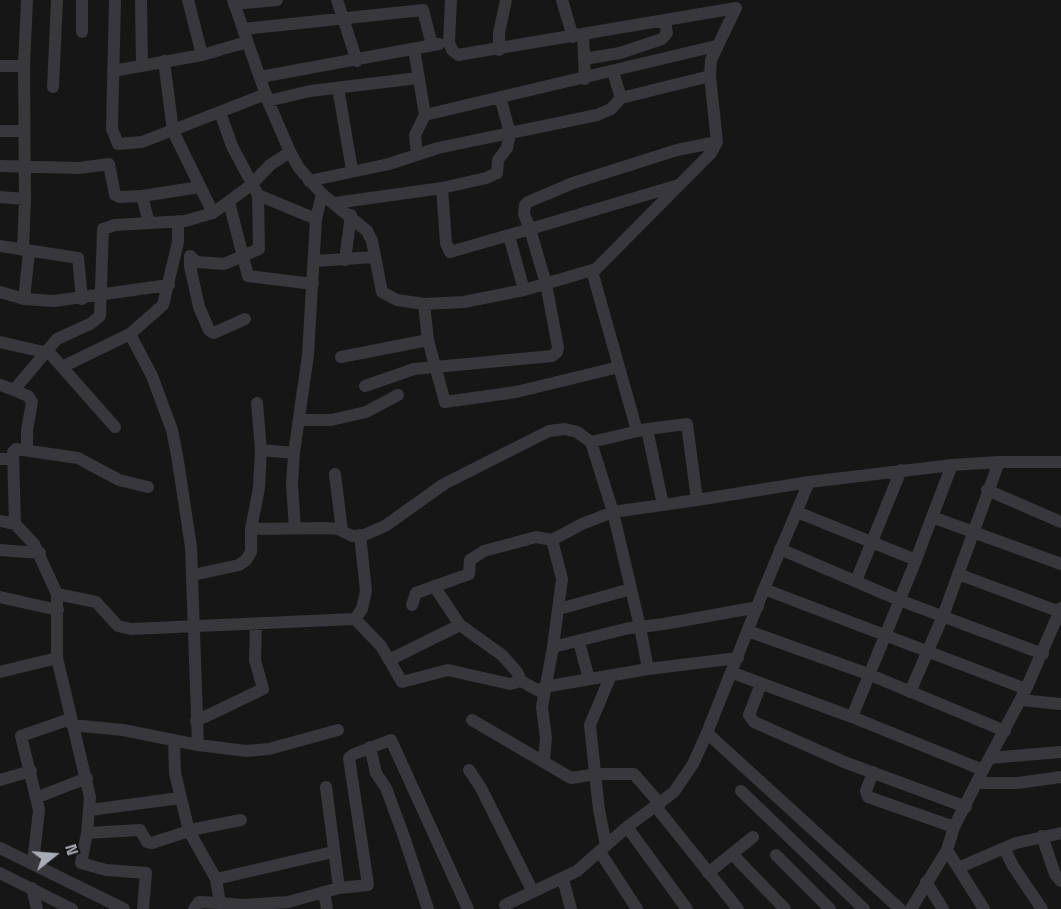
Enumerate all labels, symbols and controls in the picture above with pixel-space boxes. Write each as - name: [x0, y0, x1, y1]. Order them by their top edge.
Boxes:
- north arrow: [24, 825, 84, 885]
- text: N: [60, 841, 83, 858]

